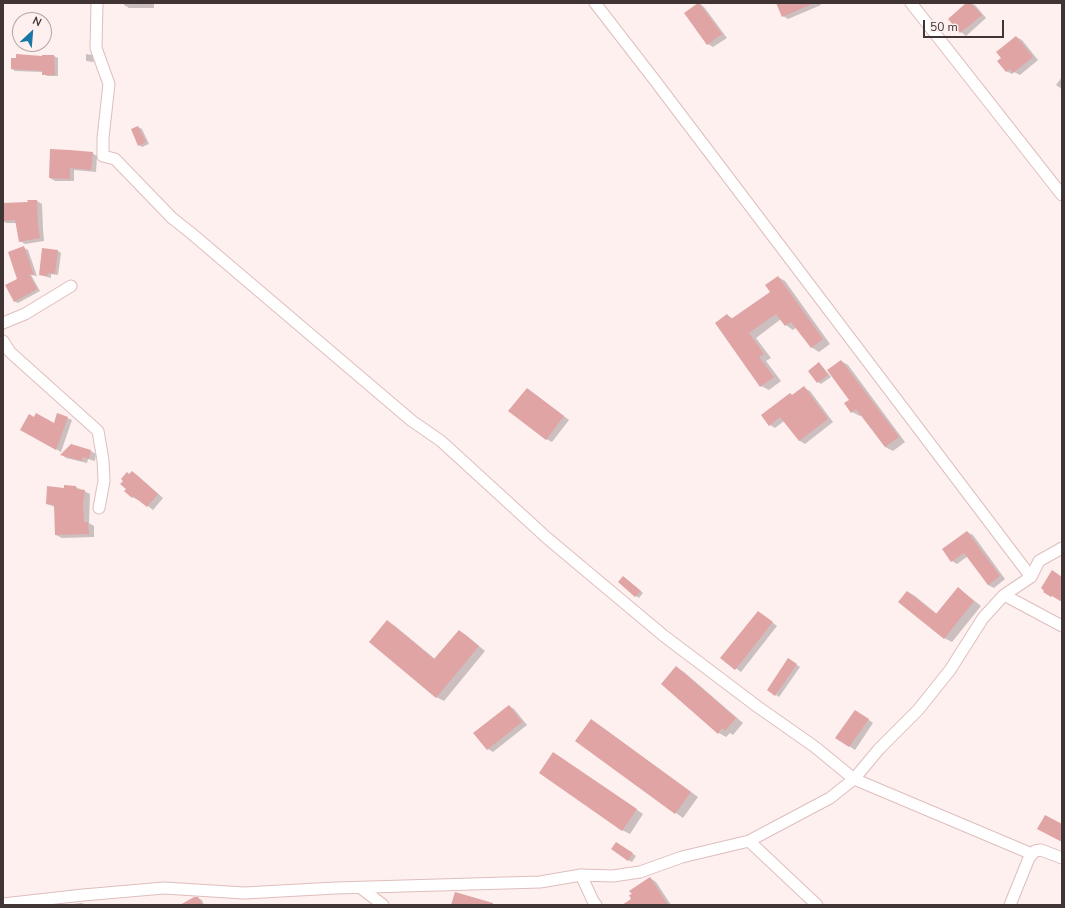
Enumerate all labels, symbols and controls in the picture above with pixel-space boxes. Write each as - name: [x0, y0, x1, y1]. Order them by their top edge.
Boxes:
- north arrow: [12, 12, 52, 52]
- scale bar: [925, 12, 1006, 38]
- text: N: [30, 13, 44, 30]
- text: 50 m: [930, 19, 958, 35]

